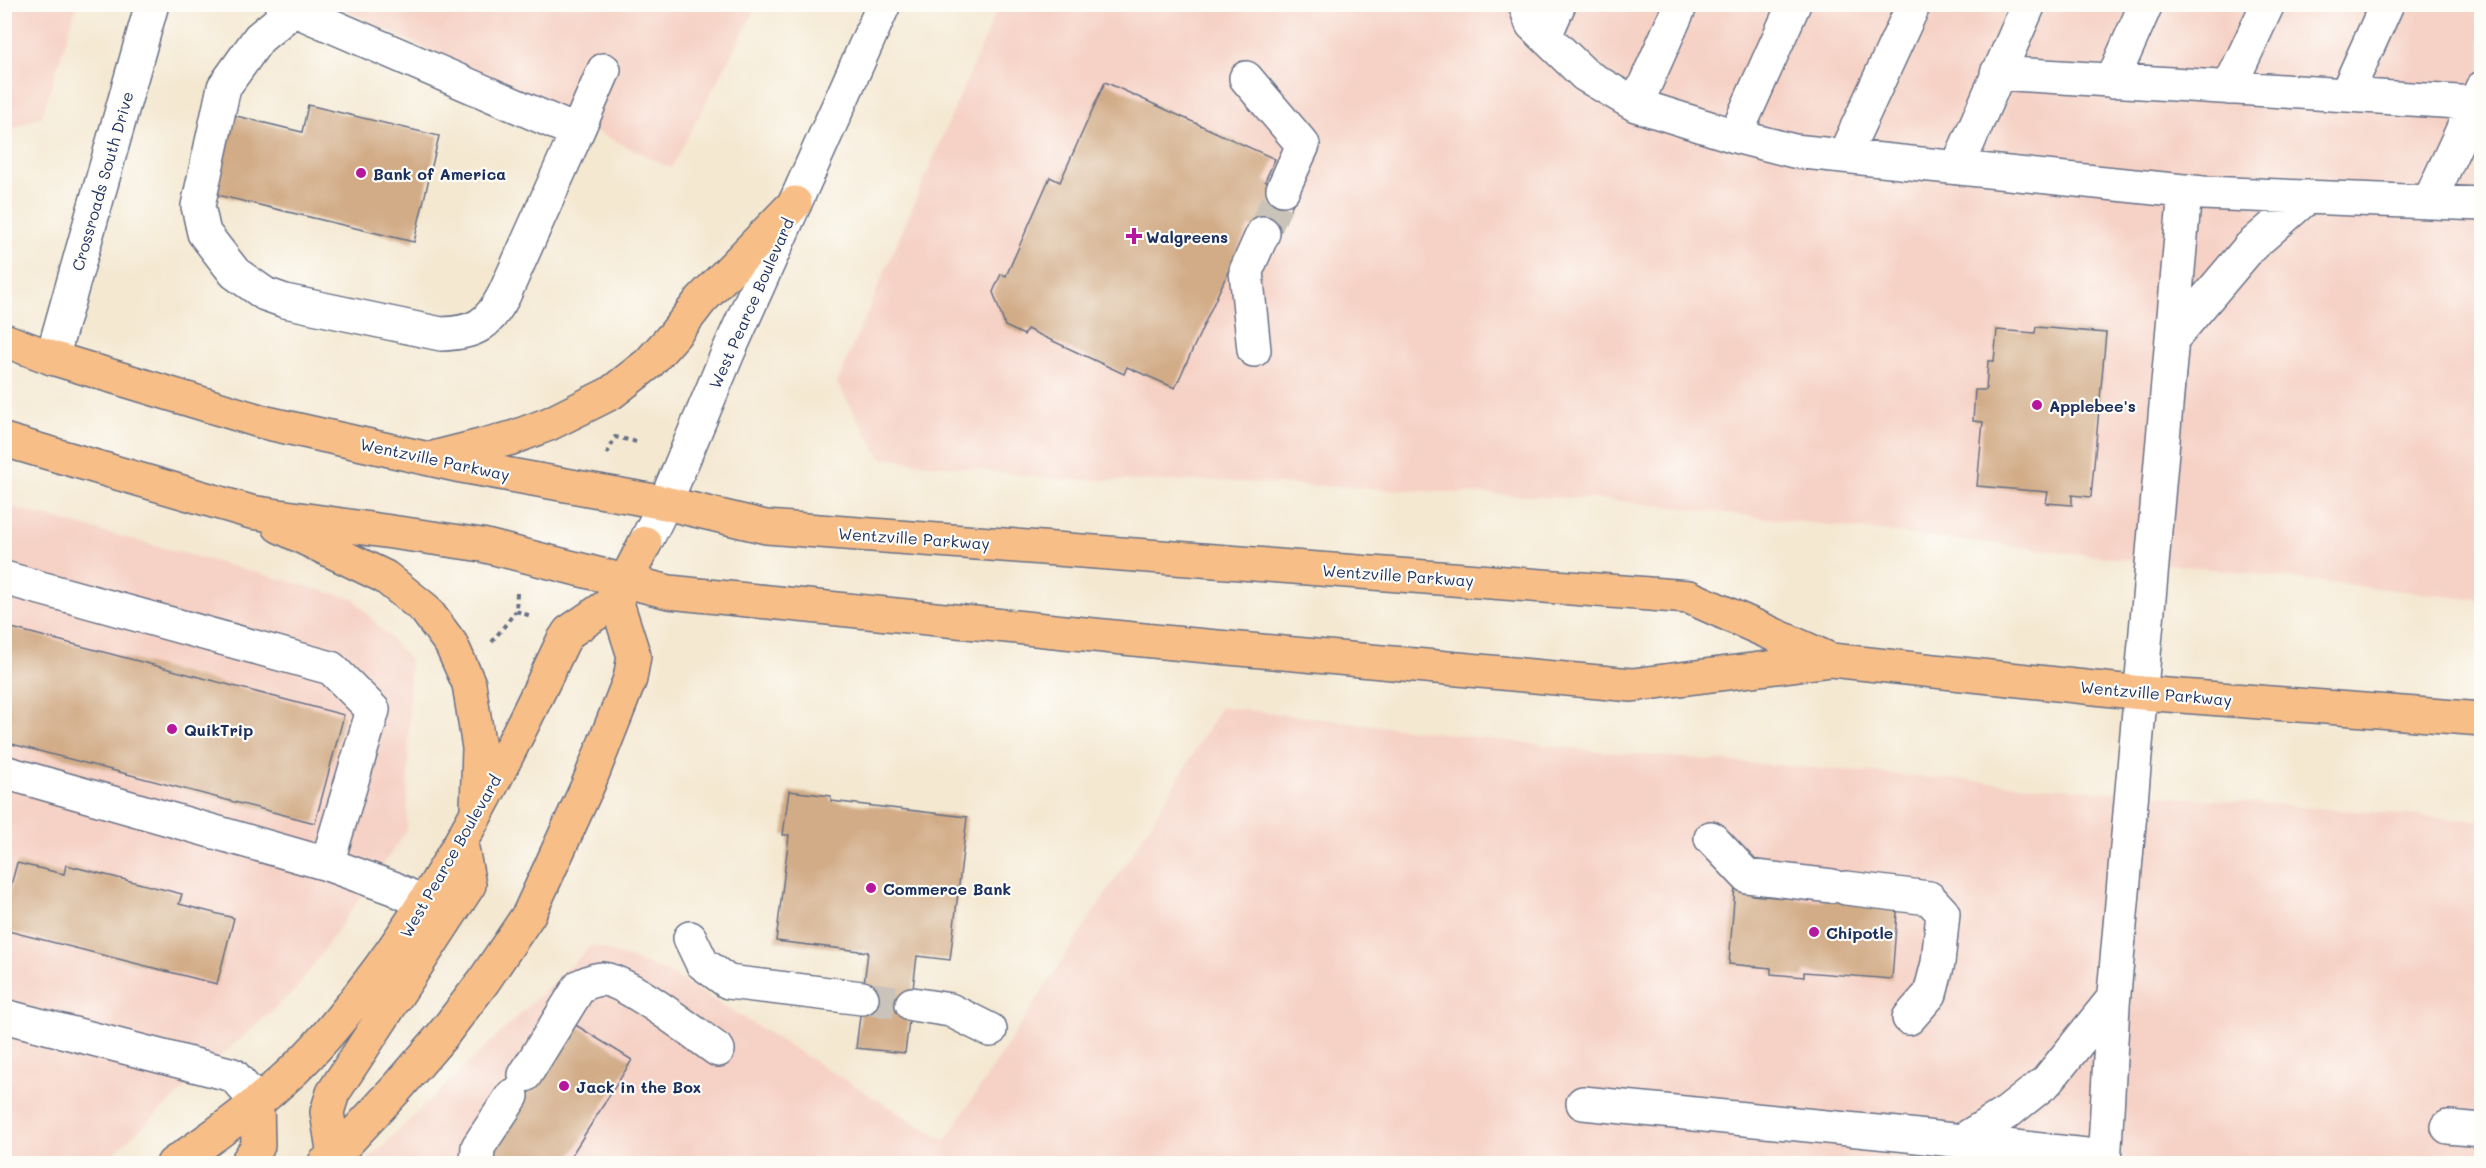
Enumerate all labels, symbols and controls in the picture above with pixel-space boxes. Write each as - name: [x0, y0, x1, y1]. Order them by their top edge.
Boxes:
- street label: Crossroads South Drive: [66, 89, 138, 273]
- place label: Bank of America: [373, 163, 506, 184]
- marker: Bank of America: [354, 166, 368, 180]
- street label: West Pearce Boulevard: [704, 214, 798, 392]
- place label: Walgreens: [1146, 226, 1228, 247]
- marker: Walgreens: [1127, 229, 1141, 243]
- place label: Applebee's: [2049, 395, 2136, 416]
- marker: Applebee's: [2030, 398, 2044, 412]
- street label: Wentzville Parkway: [358, 433, 512, 485]
- street label: Wentzville Parkway: [837, 522, 991, 554]
- street label: Wentzville Parkway: [1321, 559, 1475, 591]
- street label: Wentzville Parkway: [2079, 676, 2233, 710]
- place label: QuikTrip: [184, 719, 253, 740]
- marker: QuikTrip: [165, 722, 179, 736]
- street label: West Pearce Boulevard: [395, 771, 505, 941]
- place label: Commerce Bank: [883, 878, 1011, 899]
- marker: Commerce Bank: [864, 881, 878, 895]
- place label: Chipotle: [1826, 922, 1893, 943]
- marker: Chipotle: [1807, 925, 1821, 939]
- place label: Jack in the Box: [576, 1076, 701, 1097]
- marker: Jack in the Box: [557, 1079, 571, 1093]

